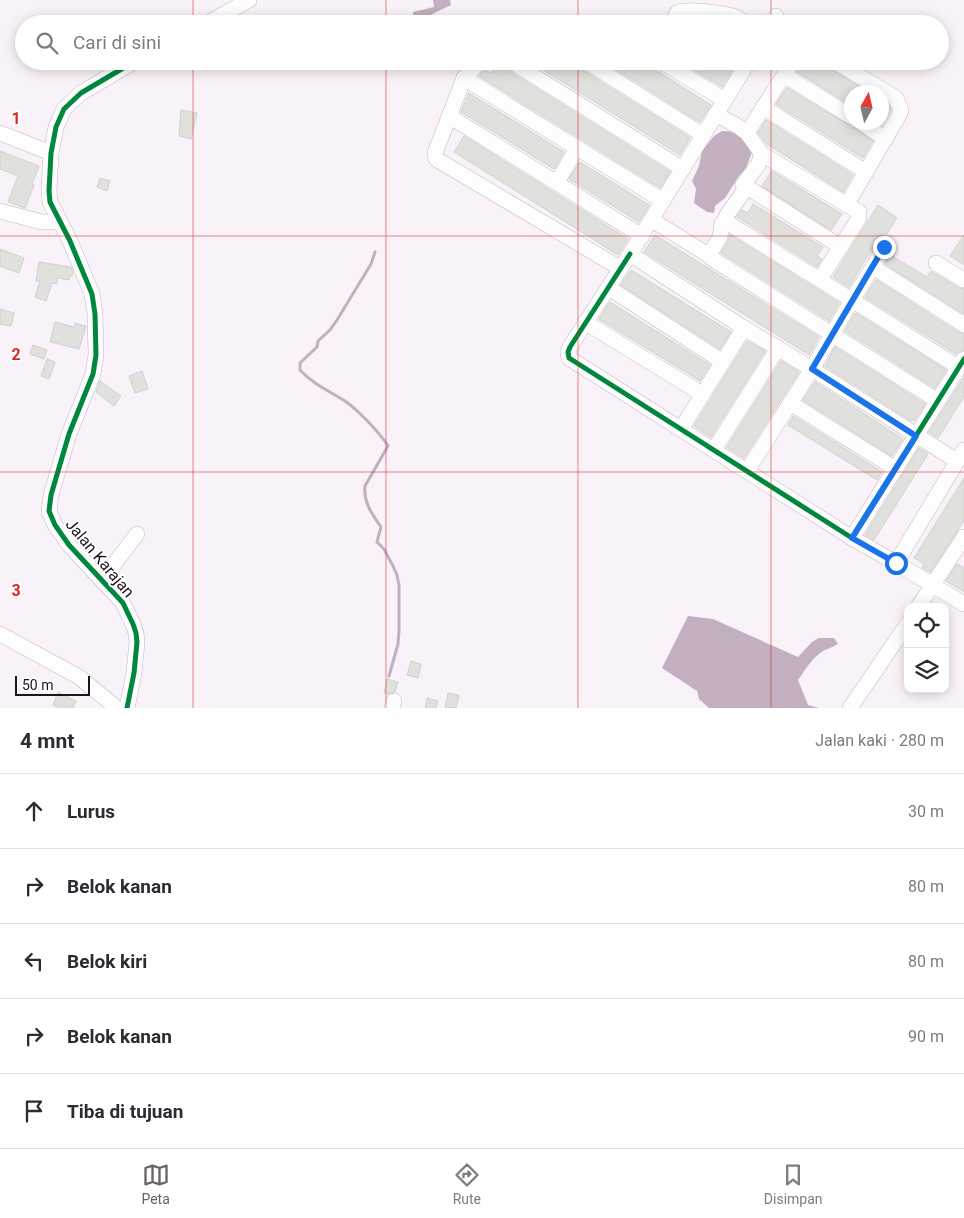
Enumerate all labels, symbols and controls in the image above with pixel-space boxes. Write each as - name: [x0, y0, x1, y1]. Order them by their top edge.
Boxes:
- search box: [15, 15, 949, 70]
- icon: search: [33, 29, 61, 57]
- text: Cari di sini: [73, 31, 161, 54]
- north arrow: [844, 85, 889, 130]
- text: 1: [11, 109, 21, 128]
- route end: [873, 236, 896, 259]
- text: 2: [11, 345, 21, 364]
- street label: Jalan Karajan: [62, 515, 138, 601]
- route start: [885, 552, 908, 575]
- text: 3: [11, 581, 21, 600]
- map controls: [904, 603, 949, 693]
- button: locate: [904, 603, 949, 648]
- button: layers: [904, 648, 949, 693]
- scale bar: [15, 673, 90, 696]
- text: 50 m: [22, 677, 54, 693]
- text: 4 mnt: [20, 729, 74, 753]
- text: Jalan kaki · 280 m: [815, 731, 944, 750]
- icon: ahead: [20, 797, 48, 825]
- text: Lurus: [67, 800, 115, 823]
- text: 30 m: [908, 802, 944, 821]
- icon: right: [20, 872, 48, 900]
- text: Belok kanan: [67, 875, 172, 898]
- text: 80 m: [908, 877, 944, 896]
- icon: left: [20, 947, 48, 975]
- text: Belok kiri: [67, 950, 147, 973]
- text: 80 m: [908, 952, 944, 971]
- icon: right: [20, 1022, 48, 1050]
- text: Belok kanan: [67, 1025, 172, 1048]
- text: 90 m: [908, 1027, 944, 1046]
- icon: arrive: [20, 1097, 48, 1125]
- text: Tiba di tujuan: [67, 1100, 183, 1123]
- tab: Peta: [141, 1161, 170, 1207]
- tab: Rute: [453, 1161, 481, 1207]
- tab: Disimpan: [764, 1161, 823, 1207]

